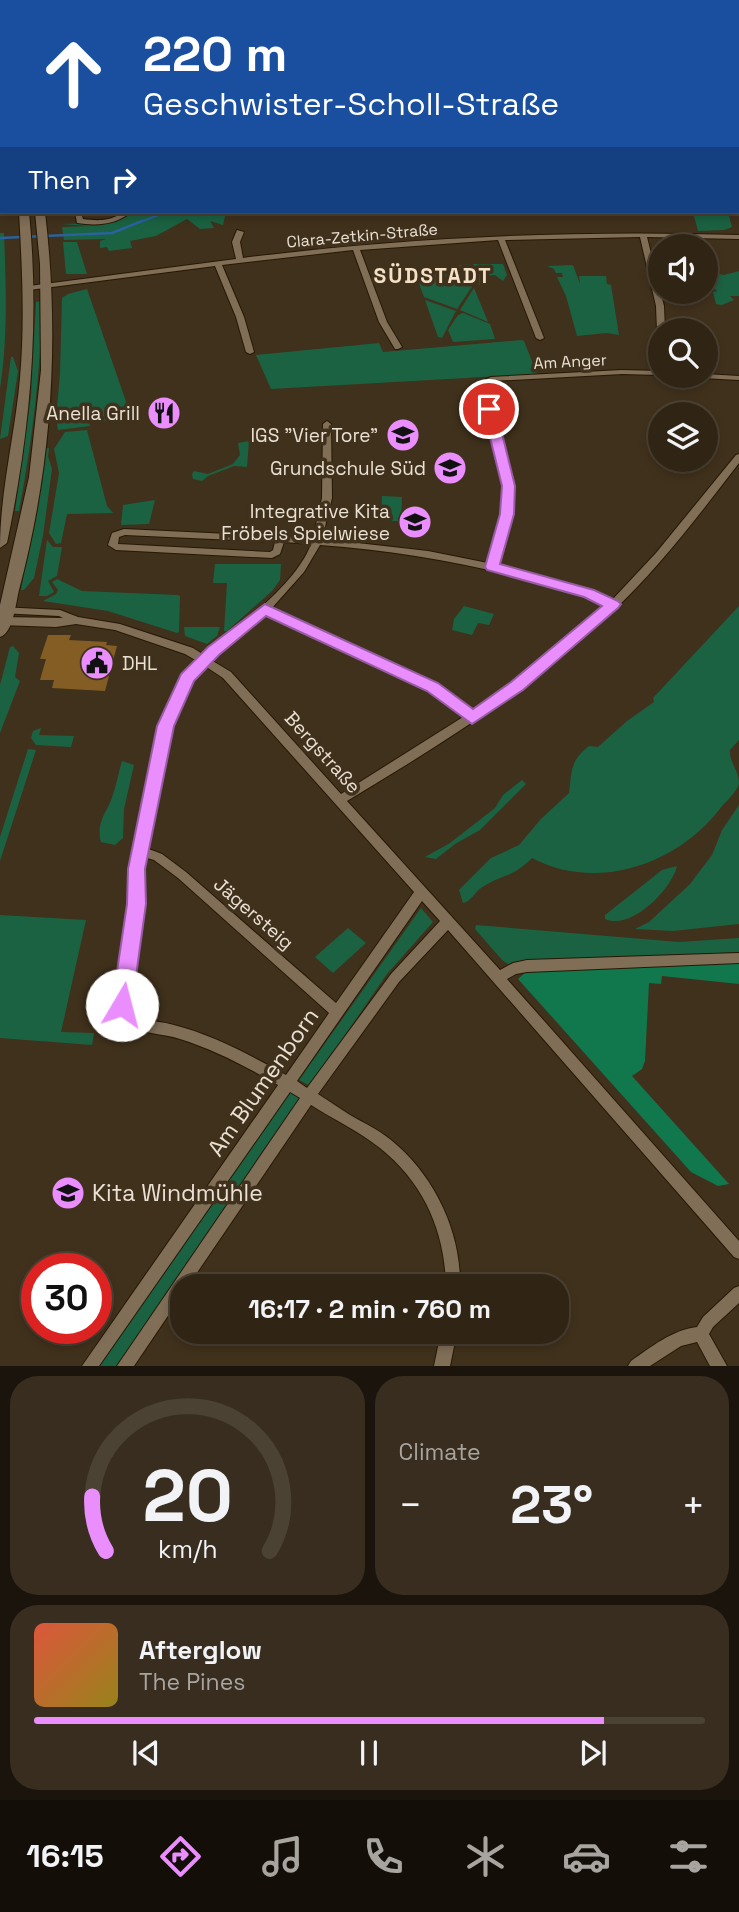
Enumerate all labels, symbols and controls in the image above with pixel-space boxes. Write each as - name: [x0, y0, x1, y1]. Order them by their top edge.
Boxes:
- text: 220 m: [143, 23, 287, 85]
- icon: ahead: [28, 28, 119, 119]
- text: Geschwister-Scholl-Straße: [143, 84, 559, 124]
- icon: right: [105, 161, 143, 199]
- text: Then: [28, 163, 91, 197]
- street label: Clara-Zetkin-Straße: [286, 218, 439, 253]
- map controls: [648, 234, 718, 472]
- button: sound: [648, 234, 718, 304]
- district label: SÜDSTADT: [373, 262, 493, 289]
- button: search: [648, 318, 718, 388]
- street label: Am Anger: [533, 349, 607, 374]
- pin: [459, 379, 519, 439]
- icon: arrive: [470, 390, 508, 428]
- restaurant icon: Anella Grill: [145, 394, 183, 432]
- place label: Anella Grill: [46, 401, 140, 426]
- button: layers: [648, 402, 718, 472]
- school or university icon: IGS "Vier Tore": [384, 416, 422, 454]
- place label: IGS "Vier Tore": [250, 423, 378, 448]
- school or university icon: Grundschule Süd: [431, 449, 469, 487]
- place label: Grundschule Süd: [270, 456, 426, 481]
- place label: Integrative Kita Fröbels Spielwiese: [221, 499, 390, 546]
- school or university icon: Integrative Kita Fröbels Spielwiese: [396, 503, 434, 541]
- public building icon: DHL: [78, 644, 116, 682]
- place label: DHL: [122, 651, 157, 676]
- street label: Bergstraße: [279, 706, 366, 799]
- street label: Jägersteig: [208, 872, 299, 955]
- position arrow: [85, 968, 159, 1042]
- street label: Am Blumenborn: [201, 1002, 325, 1162]
- school or university icon: Kita Windmühle: [49, 1174, 87, 1212]
- place label: Kita Windmühle: [92, 1178, 263, 1208]
- speed limit sign: 30: [21, 1253, 112, 1344]
- text: 16:17 · 2 min · 760 m: [248, 1292, 491, 1326]
- text: Climate: [399, 1437, 481, 1467]
- text: 20: [142, 1450, 232, 1543]
- text: 23°: [510, 1472, 593, 1538]
- text: −: [399, 1481, 422, 1529]
- text: +: [681, 1481, 705, 1529]
- text: km/h: [157, 1533, 217, 1565]
- text: Afterglow: [139, 1633, 262, 1667]
- text: The Pines: [139, 1667, 245, 1697]
- icon: previous: [127, 1734, 165, 1772]
- icon: pause: [350, 1734, 388, 1772]
- icon: next: [574, 1734, 612, 1772]
- icon: directions: [156, 1832, 205, 1881]
- icon: music: [258, 1832, 307, 1881]
- icon: phone: [359, 1832, 408, 1881]
- icon: climate: [461, 1832, 510, 1881]
- icon: car: [562, 1832, 611, 1881]
- icon: filters: [664, 1832, 713, 1881]
- text: 16:15: [26, 1836, 104, 1876]

